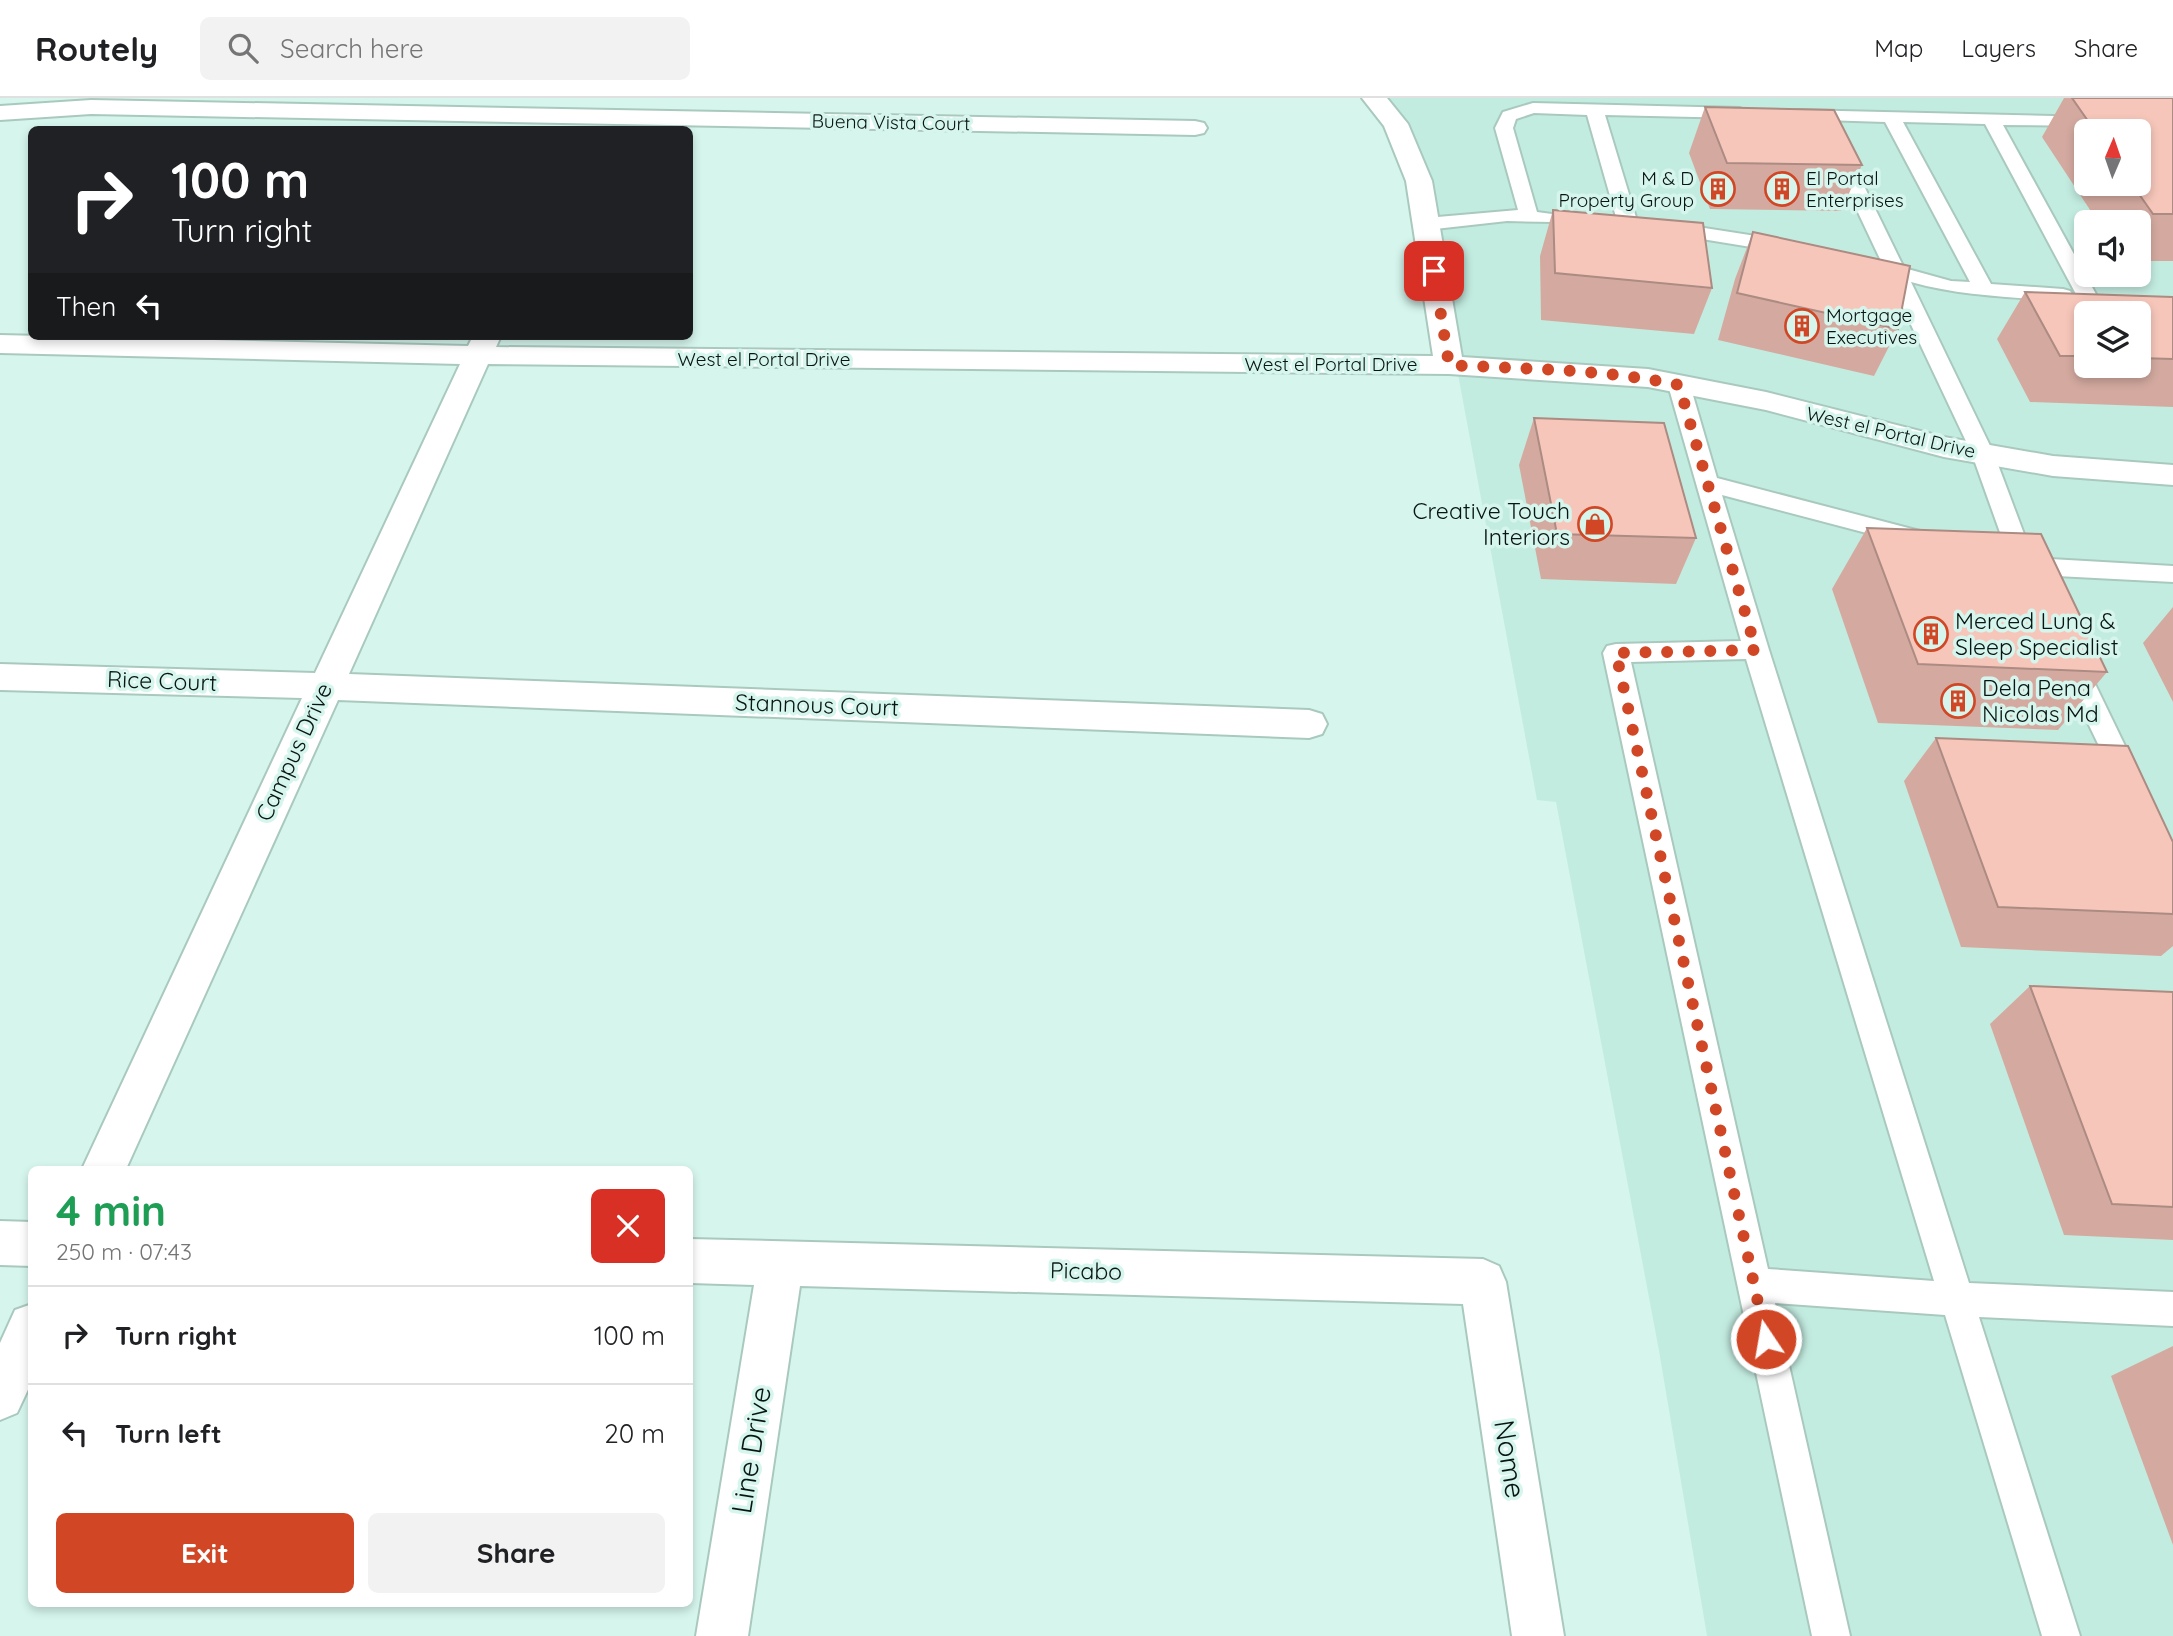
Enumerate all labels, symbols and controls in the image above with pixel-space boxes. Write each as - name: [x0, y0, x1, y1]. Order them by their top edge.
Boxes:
- search box: [200, 17, 690, 80]
- text: Routely: [35, 28, 158, 69]
- icon: search: [224, 29, 262, 67]
- text: Search here: [280, 32, 424, 65]
- text: Map: [1874, 33, 1923, 63]
- text: Layers: [1961, 33, 2036, 63]
- text: Share: [2074, 33, 2138, 63]
- street label: Buena Vista Court: [811, 109, 971, 135]
- north arrow: [2074, 119, 2151, 196]
- map controls: [2074, 119, 2151, 378]
- text: 100 m: [171, 149, 309, 210]
- icon: right: [56, 154, 147, 245]
- place label: M & D Property Group: [1558, 166, 1694, 212]
- place label: El Portal Enterprises: [1806, 166, 1904, 212]
- building icon: M & D Property Group: [1699, 170, 1737, 208]
- building icon: El Portal Enterprises: [1763, 170, 1801, 208]
- text: Turn right: [171, 210, 312, 250]
- button: sound: [2074, 210, 2151, 287]
- pin: [1404, 241, 1464, 301]
- icon: arrive: [1415, 252, 1453, 290]
- icon: left: [130, 287, 168, 325]
- text: Then: [56, 290, 116, 323]
- button: layers: [2074, 301, 2151, 378]
- place label: Mortgage Executives: [1826, 303, 1917, 349]
- building icon: Mortgage Executives: [1783, 307, 1821, 345]
- street label: West el Portal Drive: [678, 347, 850, 371]
- street label: West el Portal Drive: [1245, 352, 1417, 376]
- street label: West el Portal Drive: [1804, 401, 1978, 463]
- place label: Creative Touch Interiors: [1412, 496, 1570, 551]
- shop icon: Creative Touch Interiors: [1576, 505, 1614, 543]
- place label: Merced Lung & Sleep Specialist: [1955, 606, 2119, 661]
- building icon: Merced Lung & Sleep Specialist: [1912, 615, 1950, 653]
- street label: Rice Court: [106, 664, 218, 697]
- place label: Dela Pena Nicolas Md: [1982, 673, 2099, 728]
- street label: Campus Drive: [249, 678, 338, 826]
- building icon: Dela Pena Nicolas Md: [1939, 682, 1977, 720]
- street label: Stannous Court: [735, 687, 900, 722]
- text: 4 min: [56, 1184, 166, 1237]
- button: close: [591, 1189, 665, 1263]
- text: 250 m · 07:43: [56, 1237, 192, 1266]
- street label: Picabo: [1050, 1255, 1122, 1286]
- position arrow: [1729, 1302, 1803, 1376]
- icon: right: [56, 1316, 94, 1354]
- text: Turn right: [115, 1319, 237, 1352]
- text: 100 m: [594, 1319, 665, 1352]
- street label: Line Drive: [723, 1384, 778, 1516]
- icon: left: [56, 1414, 94, 1452]
- text: Turn left: [115, 1417, 222, 1450]
- text: 20 m: [604, 1417, 665, 1450]
- street label: Nome: [1487, 1417, 1534, 1501]
- button: Exit: [56, 1513, 354, 1593]
- button: Share: [368, 1513, 665, 1593]

